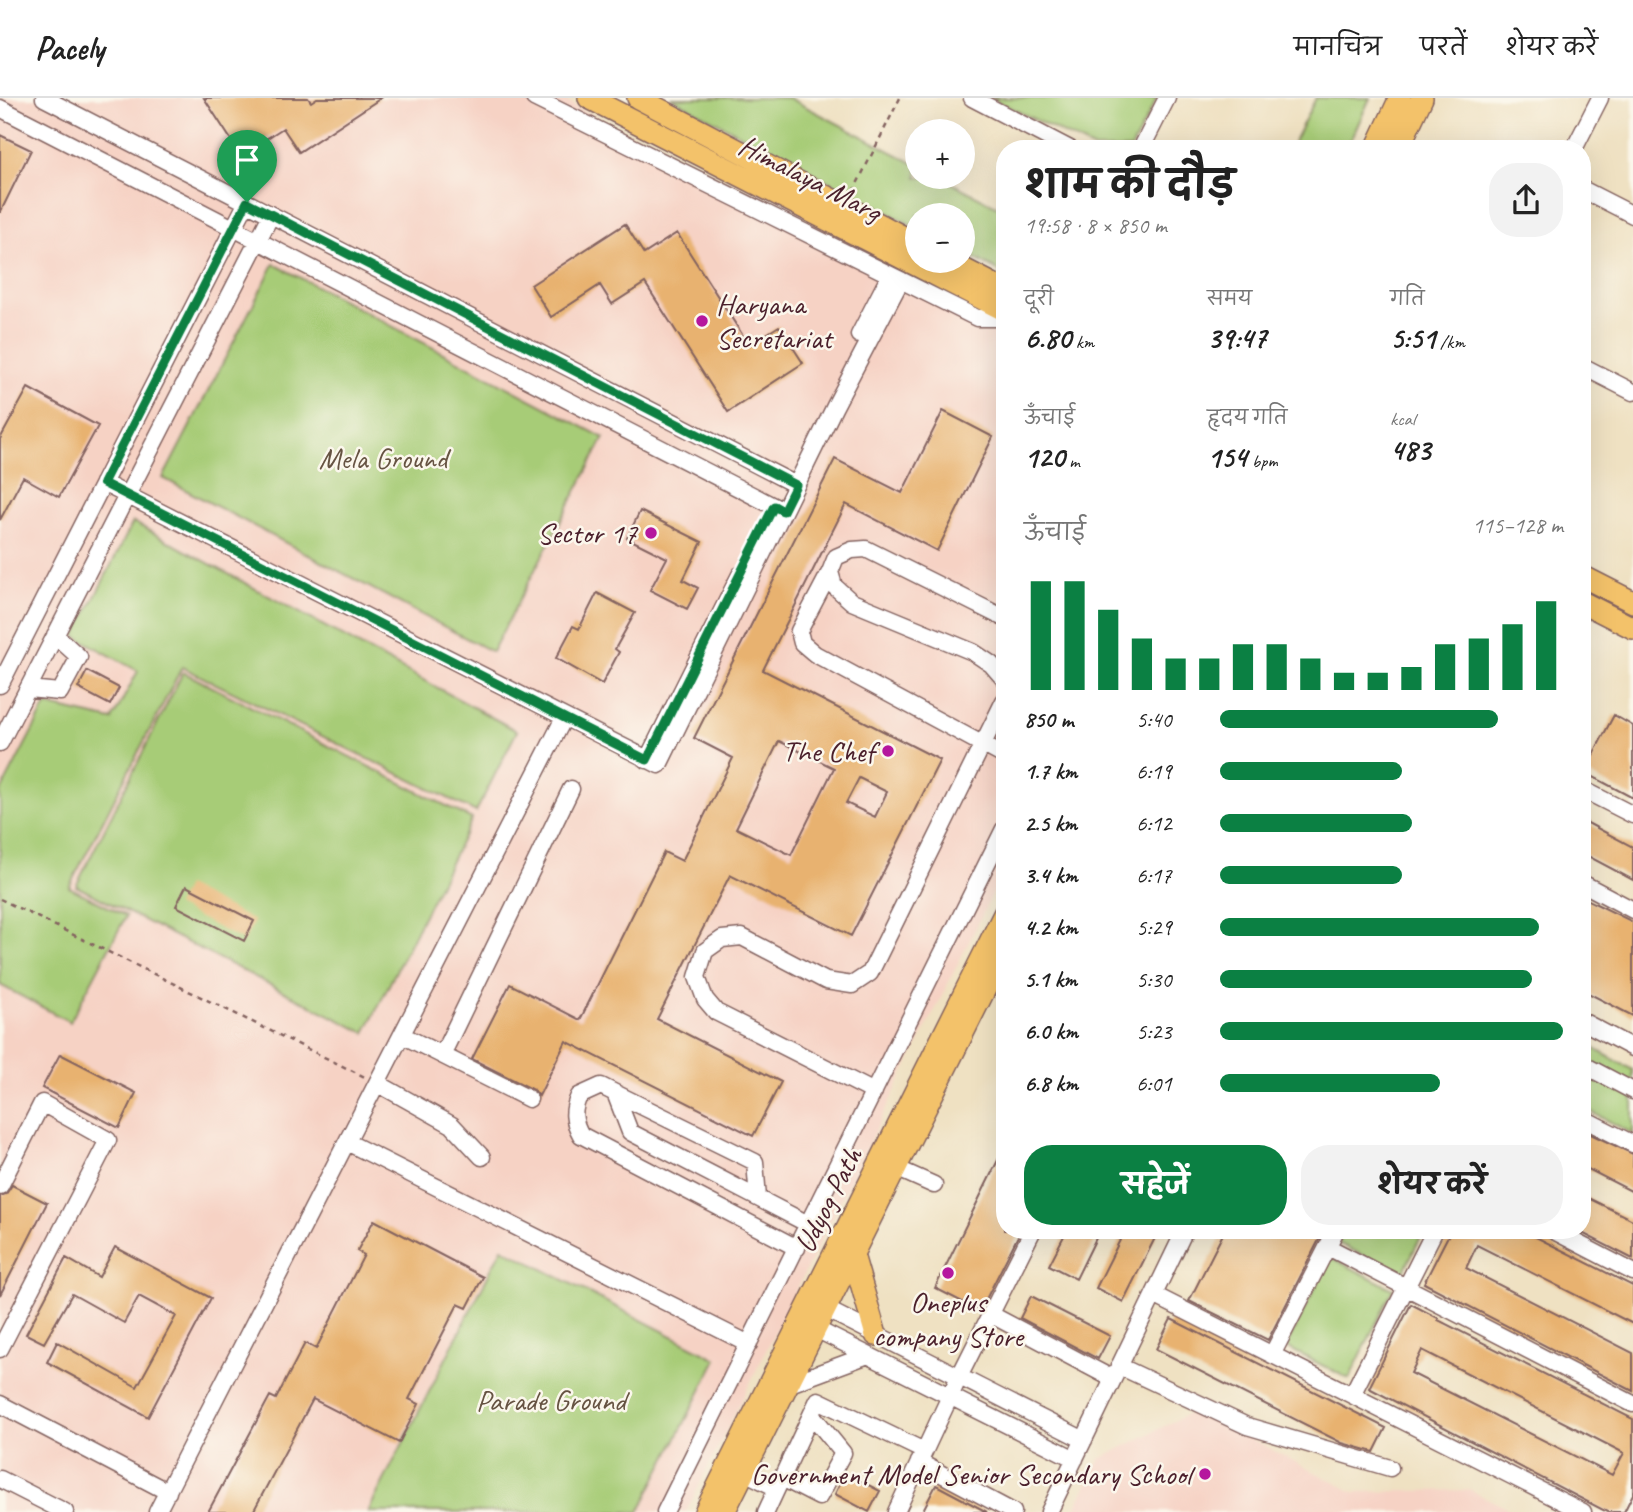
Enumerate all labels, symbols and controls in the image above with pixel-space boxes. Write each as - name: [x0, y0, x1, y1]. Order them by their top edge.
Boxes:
- text: Pacely: [35, 27, 104, 69]
- text: मानचित्र: [1294, 32, 1382, 62]
- text: परतें: [1420, 32, 1467, 62]
- text: शेयर करें: [1505, 32, 1598, 62]
- map controls: [905, 119, 975, 273]
- button: +: [905, 119, 975, 189]
- street label: Himalaya Marg: [732, 126, 890, 231]
- pin: [217, 130, 277, 202]
- icon: arrive: [228, 141, 266, 179]
- text: शाम की दौड़: [1024, 161, 1235, 208]
- button: share: [1489, 163, 1563, 237]
- button: −: [905, 203, 975, 273]
- text: 19:58 · 8 × 850 m: [1024, 211, 1167, 240]
- place label: Haryana Secretariat: [716, 285, 835, 357]
- text: दूरी: [1024, 287, 1054, 311]
- text: समय: [1207, 287, 1252, 311]
- text: गति: [1390, 287, 1425, 311]
- marker: Haryana Secretariat: [694, 313, 710, 329]
- text: 6.80: [1024, 319, 1071, 357]
- text: 39:47: [1207, 319, 1266, 357]
- text: 5:51: [1390, 319, 1435, 357]
- text: km: [1071, 330, 1094, 354]
- text: /km: [1435, 330, 1465, 354]
- text: ऊँचाई: [1024, 406, 1075, 430]
- text: हृदय गति: [1207, 406, 1287, 430]
- text: kcal: [1390, 407, 1415, 431]
- text: 483: [1390, 431, 1431, 469]
- text: 120: [1024, 438, 1065, 476]
- text: 154: [1207, 438, 1247, 476]
- park label: Mela Ground: [319, 439, 452, 477]
- text: m: [1065, 449, 1080, 473]
- text: bpm: [1247, 449, 1278, 473]
- text: 115–128 m: [1472, 511, 1563, 540]
- place label: Sector 17: [537, 514, 638, 552]
- text: ऊँचाई: [1024, 518, 1086, 547]
- marker: Sector 17: [643, 525, 659, 541]
- text: 850 m: [1024, 705, 1073, 734]
- text: 5:40: [1136, 705, 1172, 734]
- place label: The Chef: [782, 732, 881, 770]
- marker: The Chef: [880, 743, 896, 759]
- text: 1.7 km: [1024, 757, 1077, 786]
- text: 6:19: [1136, 757, 1172, 786]
- text: 2.5 km: [1024, 809, 1077, 838]
- text: 6:12: [1136, 809, 1172, 838]
- text: 3.4 km: [1024, 861, 1078, 890]
- text: 6:17: [1136, 861, 1172, 890]
- text: 4.2 km: [1024, 913, 1078, 942]
- text: 5:29: [1136, 913, 1172, 942]
- text: 5.1 km: [1024, 965, 1077, 994]
- text: 5:30: [1136, 965, 1172, 994]
- text: 6.0 km: [1024, 1017, 1078, 1046]
- text: 5:23: [1136, 1017, 1172, 1046]
- text: 6.8 km: [1024, 1069, 1078, 1098]
- text: 6:01: [1136, 1069, 1172, 1098]
- street label: Udyog Path: [785, 1140, 871, 1259]
- button: सहेजें: [1024, 1145, 1287, 1225]
- button: शेयर करें: [1301, 1145, 1563, 1225]
- marker: Oneplus company Store: [940, 1265, 956, 1281]
- place label: Oneplus company Store: [873, 1283, 1025, 1355]
- park label: Parade Ground: [476, 1381, 630, 1419]
- place label: Government Model Senior Secondary School: [751, 1455, 1196, 1493]
- marker: Government Model Senior Secondary School: [1197, 1466, 1213, 1482]

